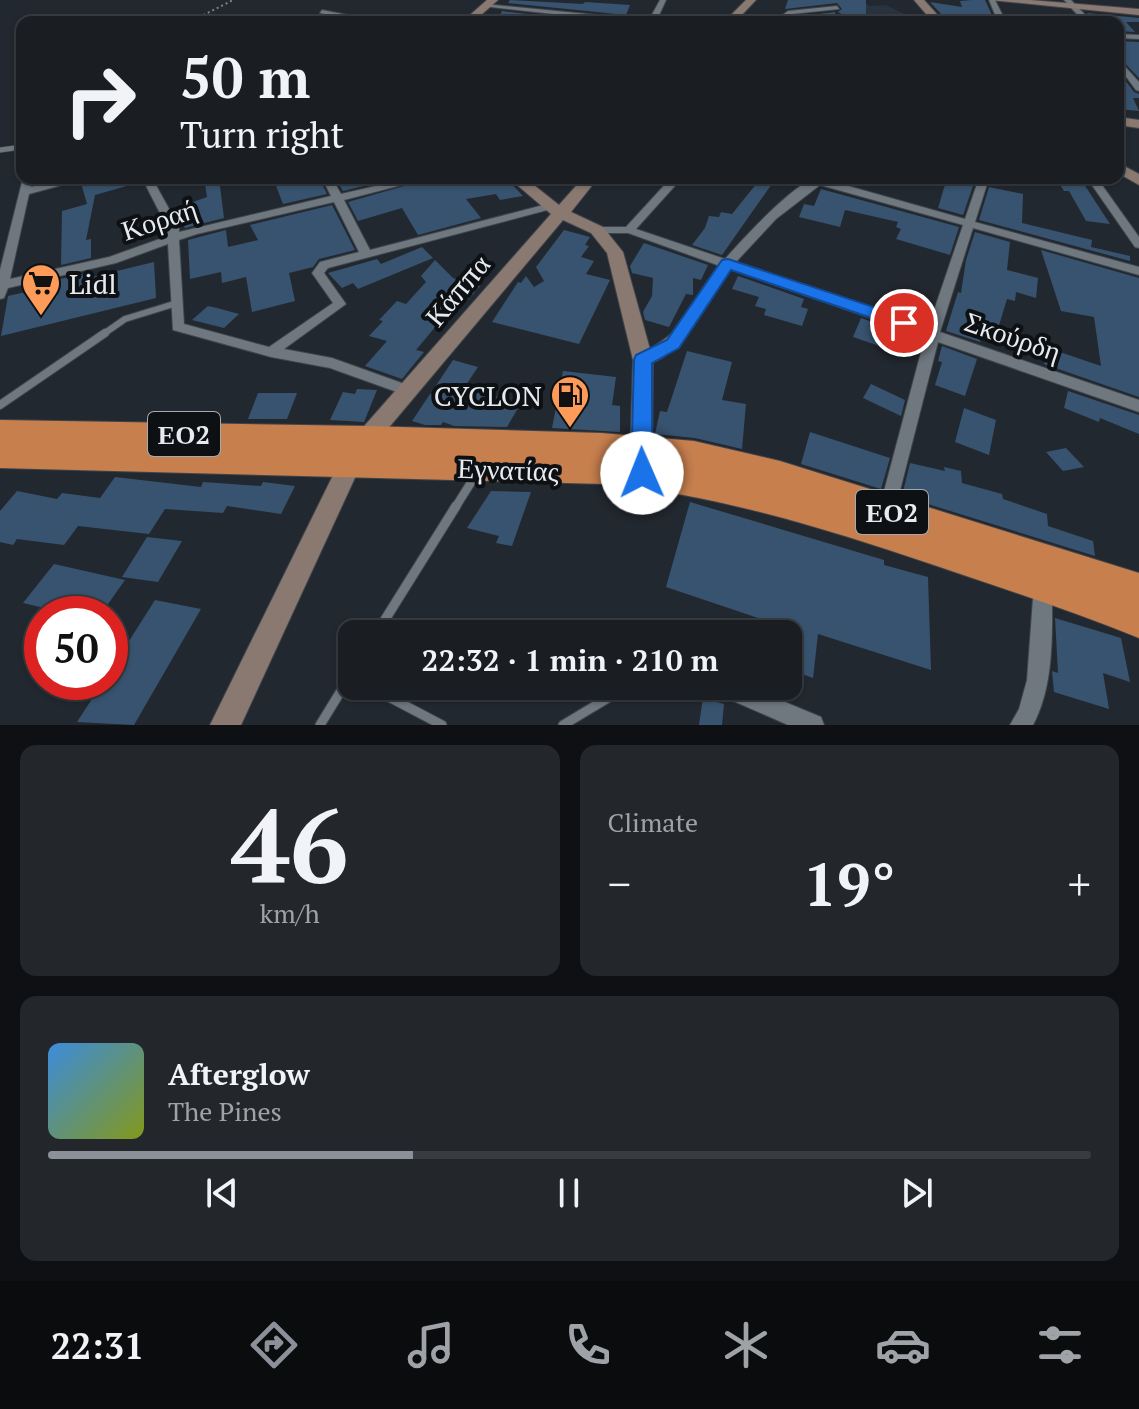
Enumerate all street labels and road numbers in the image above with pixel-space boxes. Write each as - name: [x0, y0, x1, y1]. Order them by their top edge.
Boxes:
- street label: Κοραή: [116, 189, 202, 249]
- street label: Κάππα: [416, 246, 498, 334]
- street label: Σκούρδη: [960, 302, 1066, 370]
- road number: ΕΟ2: [148, 412, 220, 456]
- street label: Εγνατίας: [457, 449, 559, 489]
- road number: ΕΟ2: [856, 490, 928, 534]

